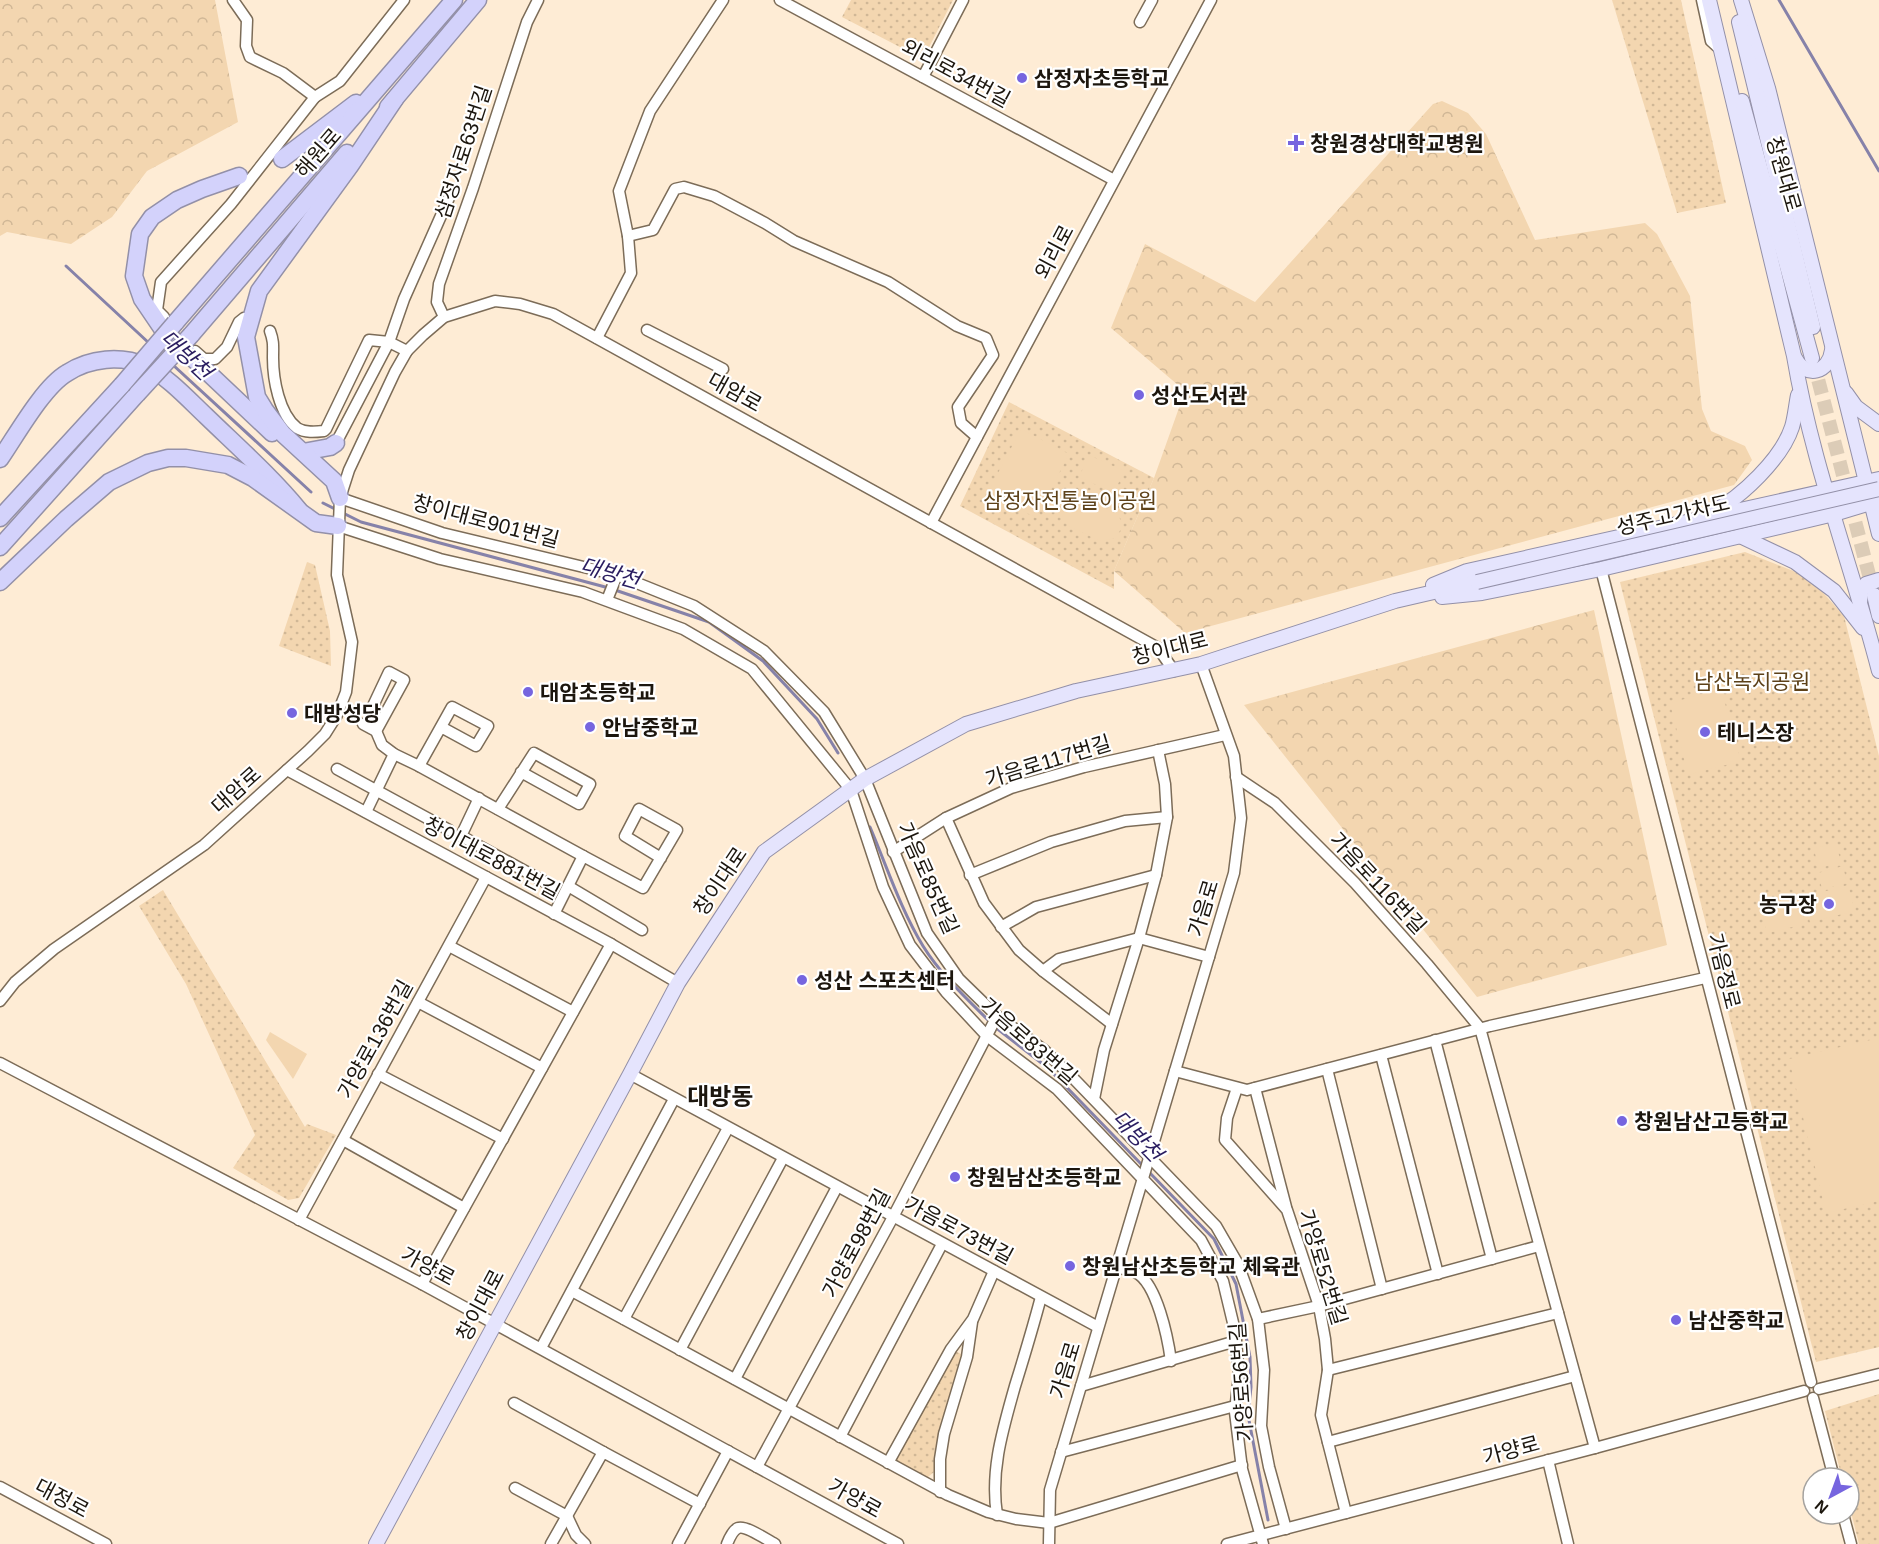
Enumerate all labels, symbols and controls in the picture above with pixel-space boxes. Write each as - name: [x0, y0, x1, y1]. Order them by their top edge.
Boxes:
- street label: 외리로34번길: [898, 35, 1014, 111]
- place label: 삼정자초등학교: [1034, 67, 1169, 90]
- marker: 삼정자초등학교: [1015, 71, 1029, 85]
- street label: 삼정자로63번길: [431, 82, 495, 222]
- street label: 해원로: [290, 124, 346, 182]
- place label: 창원경상대학교병원: [1310, 132, 1484, 155]
- marker: 창원경상대학교병원: [1287, 134, 1305, 152]
- street label: 창원대로: [1762, 134, 1806, 214]
- street label: 외리로: [1030, 221, 1078, 283]
- water label: 대방천: [155, 325, 219, 387]
- street label: 대암로: [704, 368, 766, 416]
- place label: 성산도서관: [1151, 384, 1248, 407]
- marker: 성산도서관: [1132, 388, 1146, 402]
- park label: 삼정자전통놀이공원: [983, 489, 1157, 512]
- street label: 창이대로901번길: [410, 490, 562, 552]
- street label: 성주고가차도: [1614, 491, 1732, 539]
- water label: 대방천: [577, 553, 645, 594]
- street label: 창이대로: [1130, 627, 1210, 669]
- park label: 남산녹지공원: [1694, 670, 1810, 693]
- place label: 대암초등학교: [540, 681, 656, 704]
- marker: 대암초등학교: [521, 685, 535, 699]
- place label: 대방성당: [304, 702, 381, 725]
- marker: 대방성당: [285, 706, 299, 720]
- place label: 안남중학교: [602, 716, 699, 739]
- marker: 안남중학교: [583, 720, 597, 734]
- place label: 테니스장: [1717, 721, 1794, 744]
- marker: 테니스장: [1698, 725, 1712, 739]
- street label: 가음로117번길: [982, 731, 1114, 791]
- street label: 대암로: [207, 762, 265, 818]
- street label: 창이대로881번길: [420, 812, 564, 904]
- street label: 가음로85번길: [893, 819, 963, 937]
- street label: 가음로116번길: [1325, 828, 1431, 938]
- street label: 창이대로: [689, 843, 751, 919]
- street label: 가음로: [1184, 877, 1222, 939]
- place label: 농구장: [1759, 893, 1817, 916]
- marker: 농구장: [1822, 897, 1836, 911]
- street label: 가음정로: [1703, 931, 1745, 1011]
- place label: 성산 스포츠센터: [814, 969, 955, 992]
- marker: 성산 스포츠센터: [795, 973, 809, 987]
- street label: 가양로136번길: [333, 976, 417, 1102]
- street label: 가음로83번길: [976, 993, 1082, 1089]
- district label: 대방동: [687, 1083, 753, 1110]
- water label: 대방천: [1107, 1105, 1169, 1169]
- place label: 창원남산고등학교: [1634, 1110, 1789, 1133]
- marker: 창원남산고등학교: [1615, 1114, 1629, 1128]
- place label: 창원남산초등학교: [967, 1166, 1122, 1189]
- marker: 창원남산초등학교: [948, 1170, 962, 1184]
- street label: 가양로98번길: [818, 1185, 894, 1301]
- street label: 가음로73번길: [901, 1192, 1017, 1268]
- street label: 가양로52번길: [1294, 1206, 1352, 1328]
- street label: 가양로: [397, 1242, 459, 1290]
- place label: 창원남산초등학교 체육관: [1082, 1255, 1300, 1278]
- marker: 창원남산초등학교 체육관: [1063, 1259, 1077, 1273]
- street label: 창이대로: [452, 1265, 508, 1345]
- place label: 남산중학교: [1688, 1309, 1785, 1332]
- marker: 남산중학교: [1669, 1313, 1683, 1327]
- street label: 가양로56번길: [1225, 1321, 1257, 1443]
- street label: 가음로: [1046, 1339, 1084, 1401]
- street label: 가양로: [1480, 1431, 1542, 1469]
- north arrow: [1801, 1466, 1861, 1526]
- street label: 대정로: [31, 1474, 93, 1522]
- street label: 가양로: [824, 1474, 886, 1522]
- text: N: [1812, 1497, 1831, 1517]

